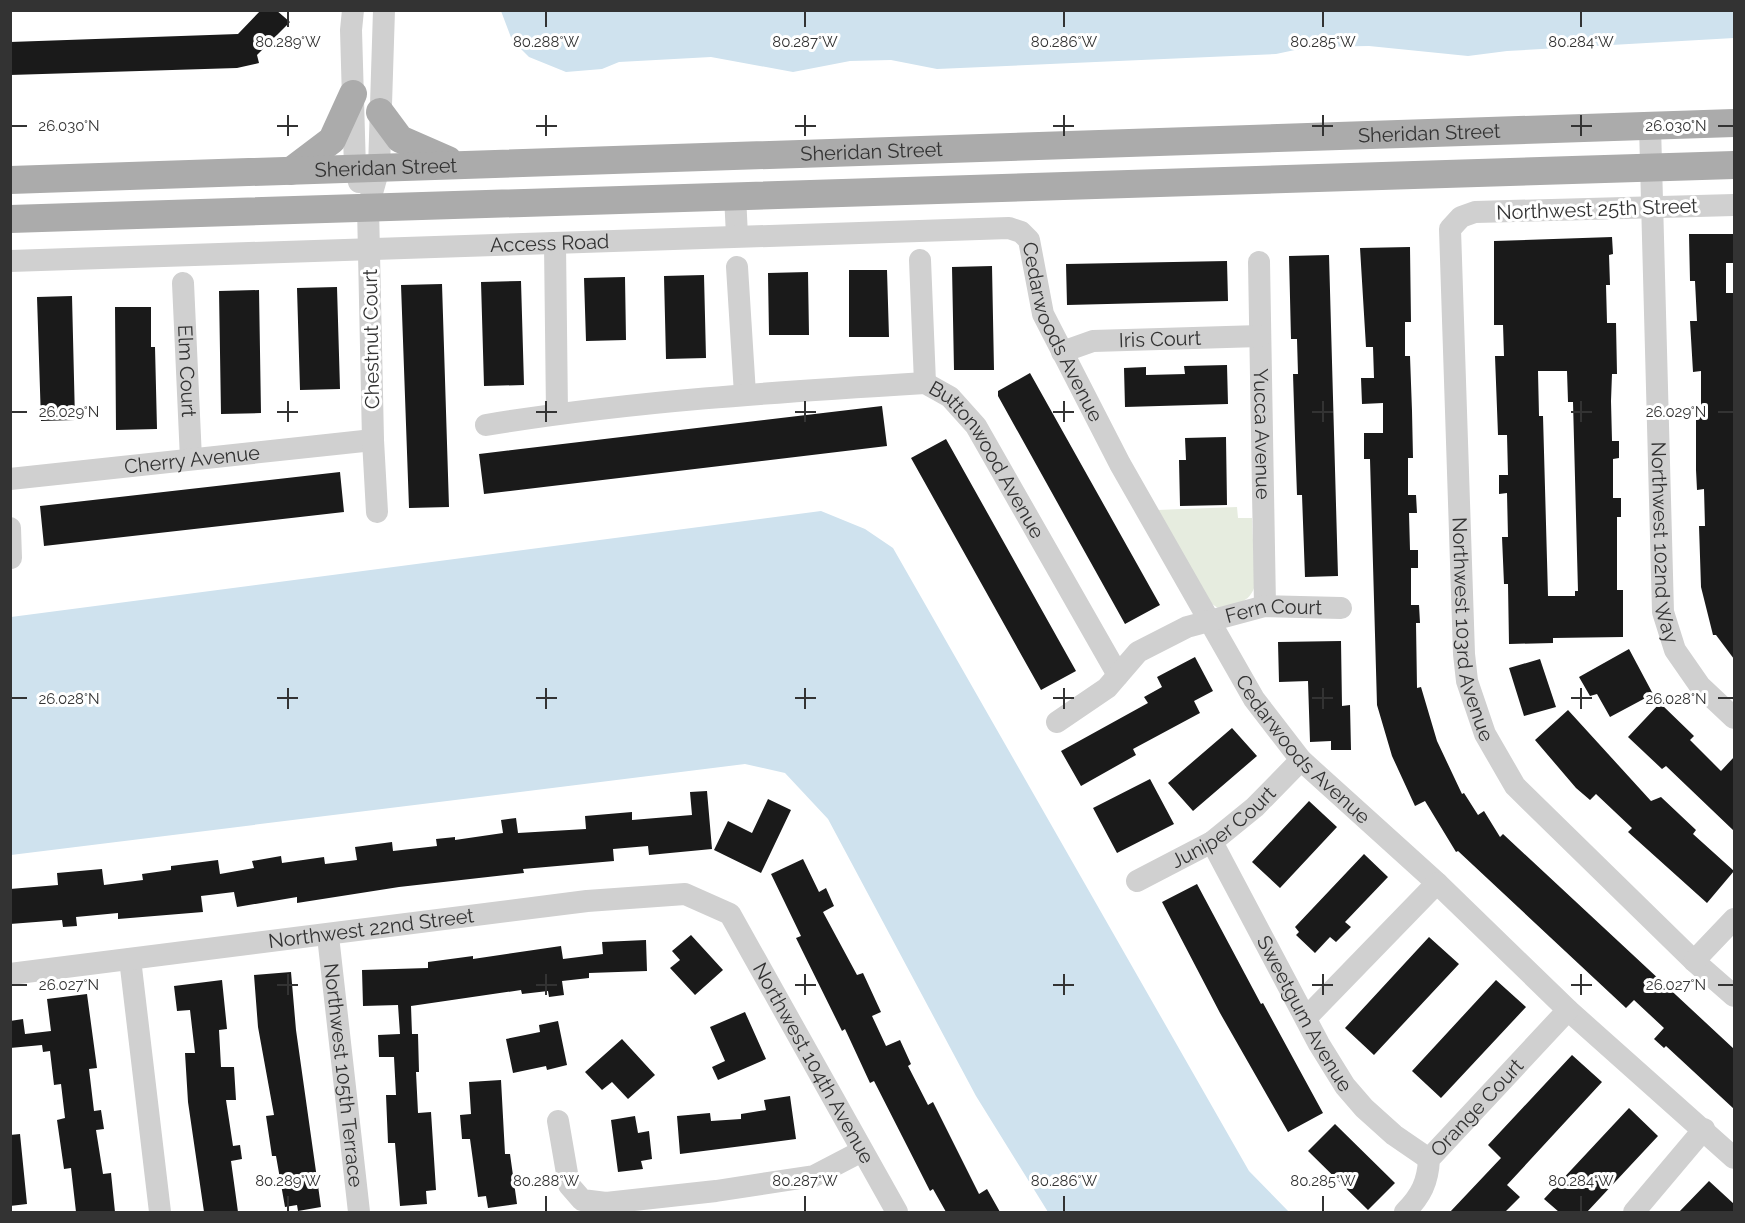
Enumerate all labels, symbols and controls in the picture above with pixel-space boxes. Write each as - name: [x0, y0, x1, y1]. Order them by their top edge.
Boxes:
- text: 80.289°W: [255, 33, 321, 51]
- text: 80.288°W: [513, 33, 579, 51]
- text: 80.287°W: [772, 33, 838, 51]
- text: 80.286°W: [1031, 33, 1097, 51]
- text: 80.285°W: [1290, 33, 1356, 51]
- text: 80.284°W: [1548, 33, 1614, 51]
- text: 26.030°N: [38, 117, 100, 135]
- text: 26.030°N: [1645, 117, 1707, 135]
- street label: Sheridan Street: [1358, 119, 1501, 147]
- street label: Sheridan Street: [800, 137, 943, 166]
- street label: Sheridan Street: [314, 153, 458, 182]
- street label: Northwest 25th Street: [1496, 193, 1698, 225]
- street label: Access Road: [490, 229, 610, 257]
- street label: Cedarwoods Avenue: [1018, 240, 1108, 426]
- street label: Chestnut Court: [358, 268, 384, 409]
- street label: Elm Court: [173, 324, 201, 418]
- street label: Iris Court: [1119, 326, 1202, 352]
- street label: Yucca Avenue: [1249, 368, 1275, 500]
- street label: Buttonwood Avenue: [925, 376, 1050, 543]
- text: 26.029°N: [39, 403, 99, 421]
- text: 26.029°N: [1646, 403, 1706, 421]
- street label: Cherry Avenue: [123, 440, 261, 479]
- street label: Northwest 102nd Way: [1646, 441, 1684, 646]
- street label: Northwest 103rd Avenue: [1447, 517, 1499, 746]
- street label: Fern Court: [1223, 594, 1323, 628]
- street label: Cedarwoods Avenue: [1231, 670, 1375, 829]
- text: 26.028°N: [38, 690, 100, 708]
- text: 26.028°N: [1645, 690, 1707, 708]
- street label: Juniper Court: [1167, 781, 1281, 873]
- street label: Northwest 22nd Street: [267, 903, 476, 953]
- street label: Sweetgum Avenue: [1252, 931, 1358, 1096]
- street label: Northwest 104th Avenue: [748, 958, 879, 1168]
- street label: Northwest 105th Terrace: [319, 962, 368, 1189]
- text: 26.027°N: [39, 976, 99, 994]
- text: 26.027°N: [1646, 976, 1706, 994]
- street label: Orange Court: [1425, 1054, 1529, 1162]
- text: 80.289°W: [255, 1172, 321, 1190]
- text: 80.288°W: [513, 1172, 579, 1190]
- text: 80.287°W: [772, 1172, 838, 1190]
- text: 80.286°W: [1031, 1172, 1097, 1190]
- text: 80.285°W: [1290, 1172, 1356, 1190]
- text: 80.284°W: [1548, 1172, 1614, 1190]

